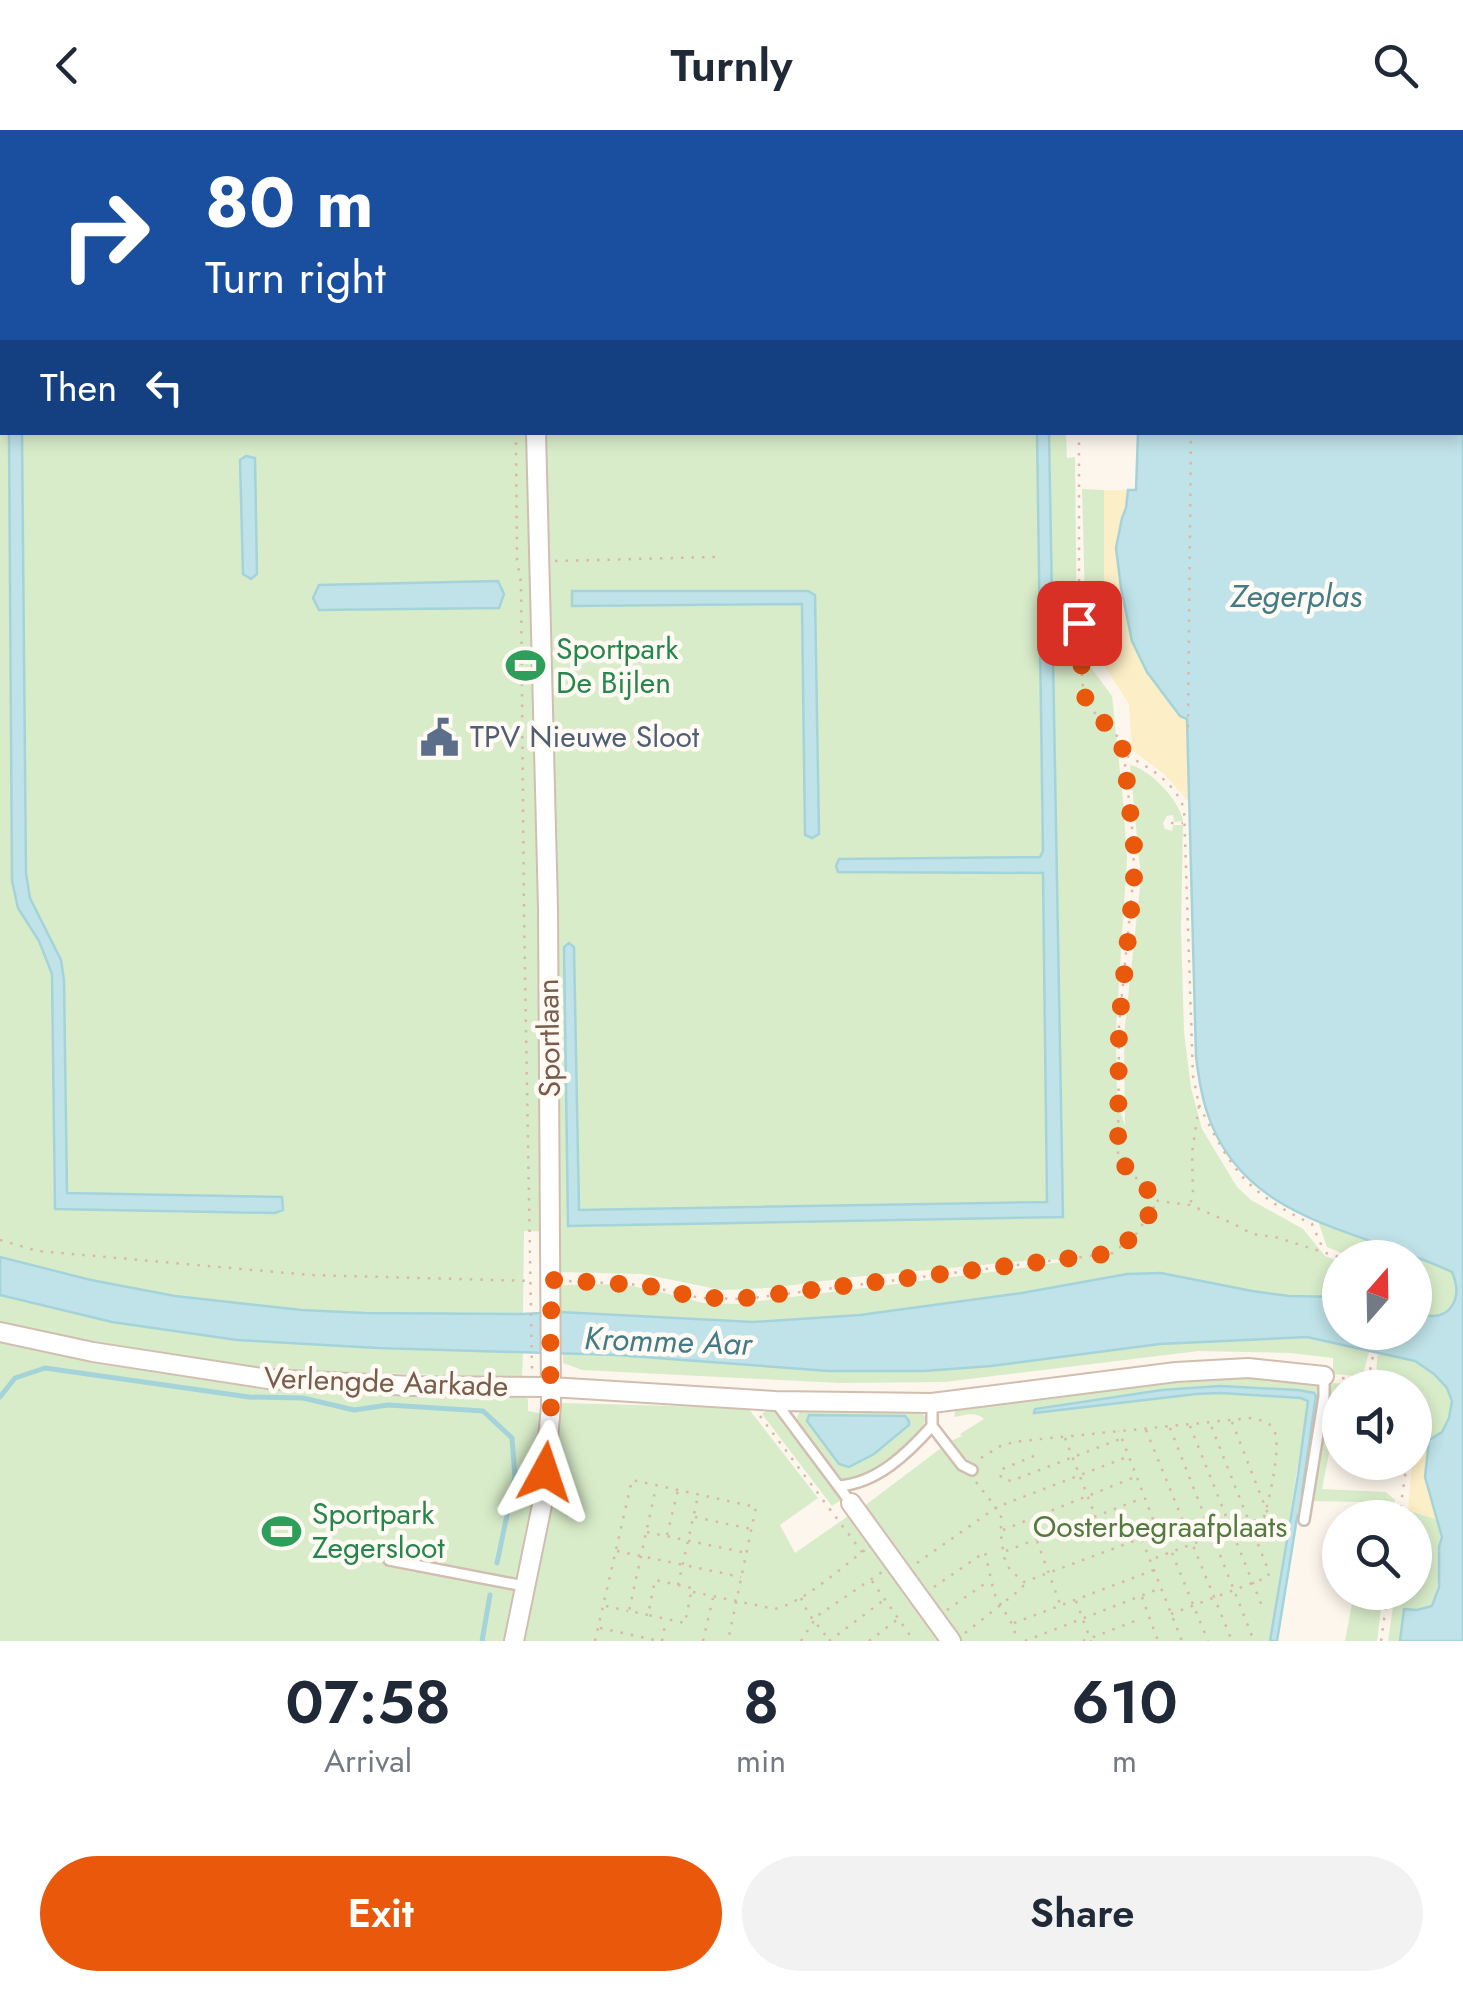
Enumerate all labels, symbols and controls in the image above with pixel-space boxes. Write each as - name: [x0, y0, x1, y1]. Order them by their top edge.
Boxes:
- text: Turnly: [670, 33, 793, 98]
- icon: back: [40, 38, 95, 93]
- icon: search: [1368, 38, 1423, 93]
- text: 80 m: [205, 152, 374, 253]
- icon: right: [40, 170, 170, 300]
- text: Turn right: [205, 245, 386, 310]
- text: Then: [40, 360, 117, 415]
- icon: left: [137, 360, 192, 415]
- water label: Zegerplas: [1229, 573, 1362, 619]
- pin: [1037, 581, 1122, 666]
- icon: arrive: [1052, 596, 1107, 651]
- place label: Sportpark De Bijlen: [556, 627, 679, 704]
- sports icon: Sportpark De Bijlen: [505, 645, 547, 687]
- place label: TPV Nieuwe Sloot: [470, 715, 700, 758]
- public building icon: TPV Nieuwe Sloot: [419, 716, 461, 758]
- street label: Sportlaan: [526, 978, 571, 1098]
- north arrow: [1322, 1240, 1432, 1350]
- map controls: [1322, 1240, 1432, 1610]
- water label: Kromme Aar: [583, 1315, 755, 1367]
- street label: Verlengde Aarkade: [263, 1356, 509, 1407]
- button: sound: [1322, 1370, 1432, 1480]
- position arrow: [493, 1420, 597, 1524]
- place label: Sportpark Zegersloot: [312, 1492, 445, 1569]
- button: search: [1322, 1500, 1432, 1610]
- park label: Oosterbegraafplaats: [1033, 1505, 1287, 1548]
- sports icon: Sportpark Zegersloot: [261, 1510, 303, 1552]
- text: 07:58: [285, 1659, 451, 1746]
- text: 8: [743, 1659, 779, 1746]
- text: 610: [1071, 1659, 1178, 1746]
- text: Arrival: [324, 1738, 412, 1784]
- text: min: [736, 1738, 786, 1784]
- text: m: [1112, 1738, 1137, 1784]
- button: Exit: [40, 1856, 722, 1971]
- button: Share: [742, 1856, 1423, 1971]

